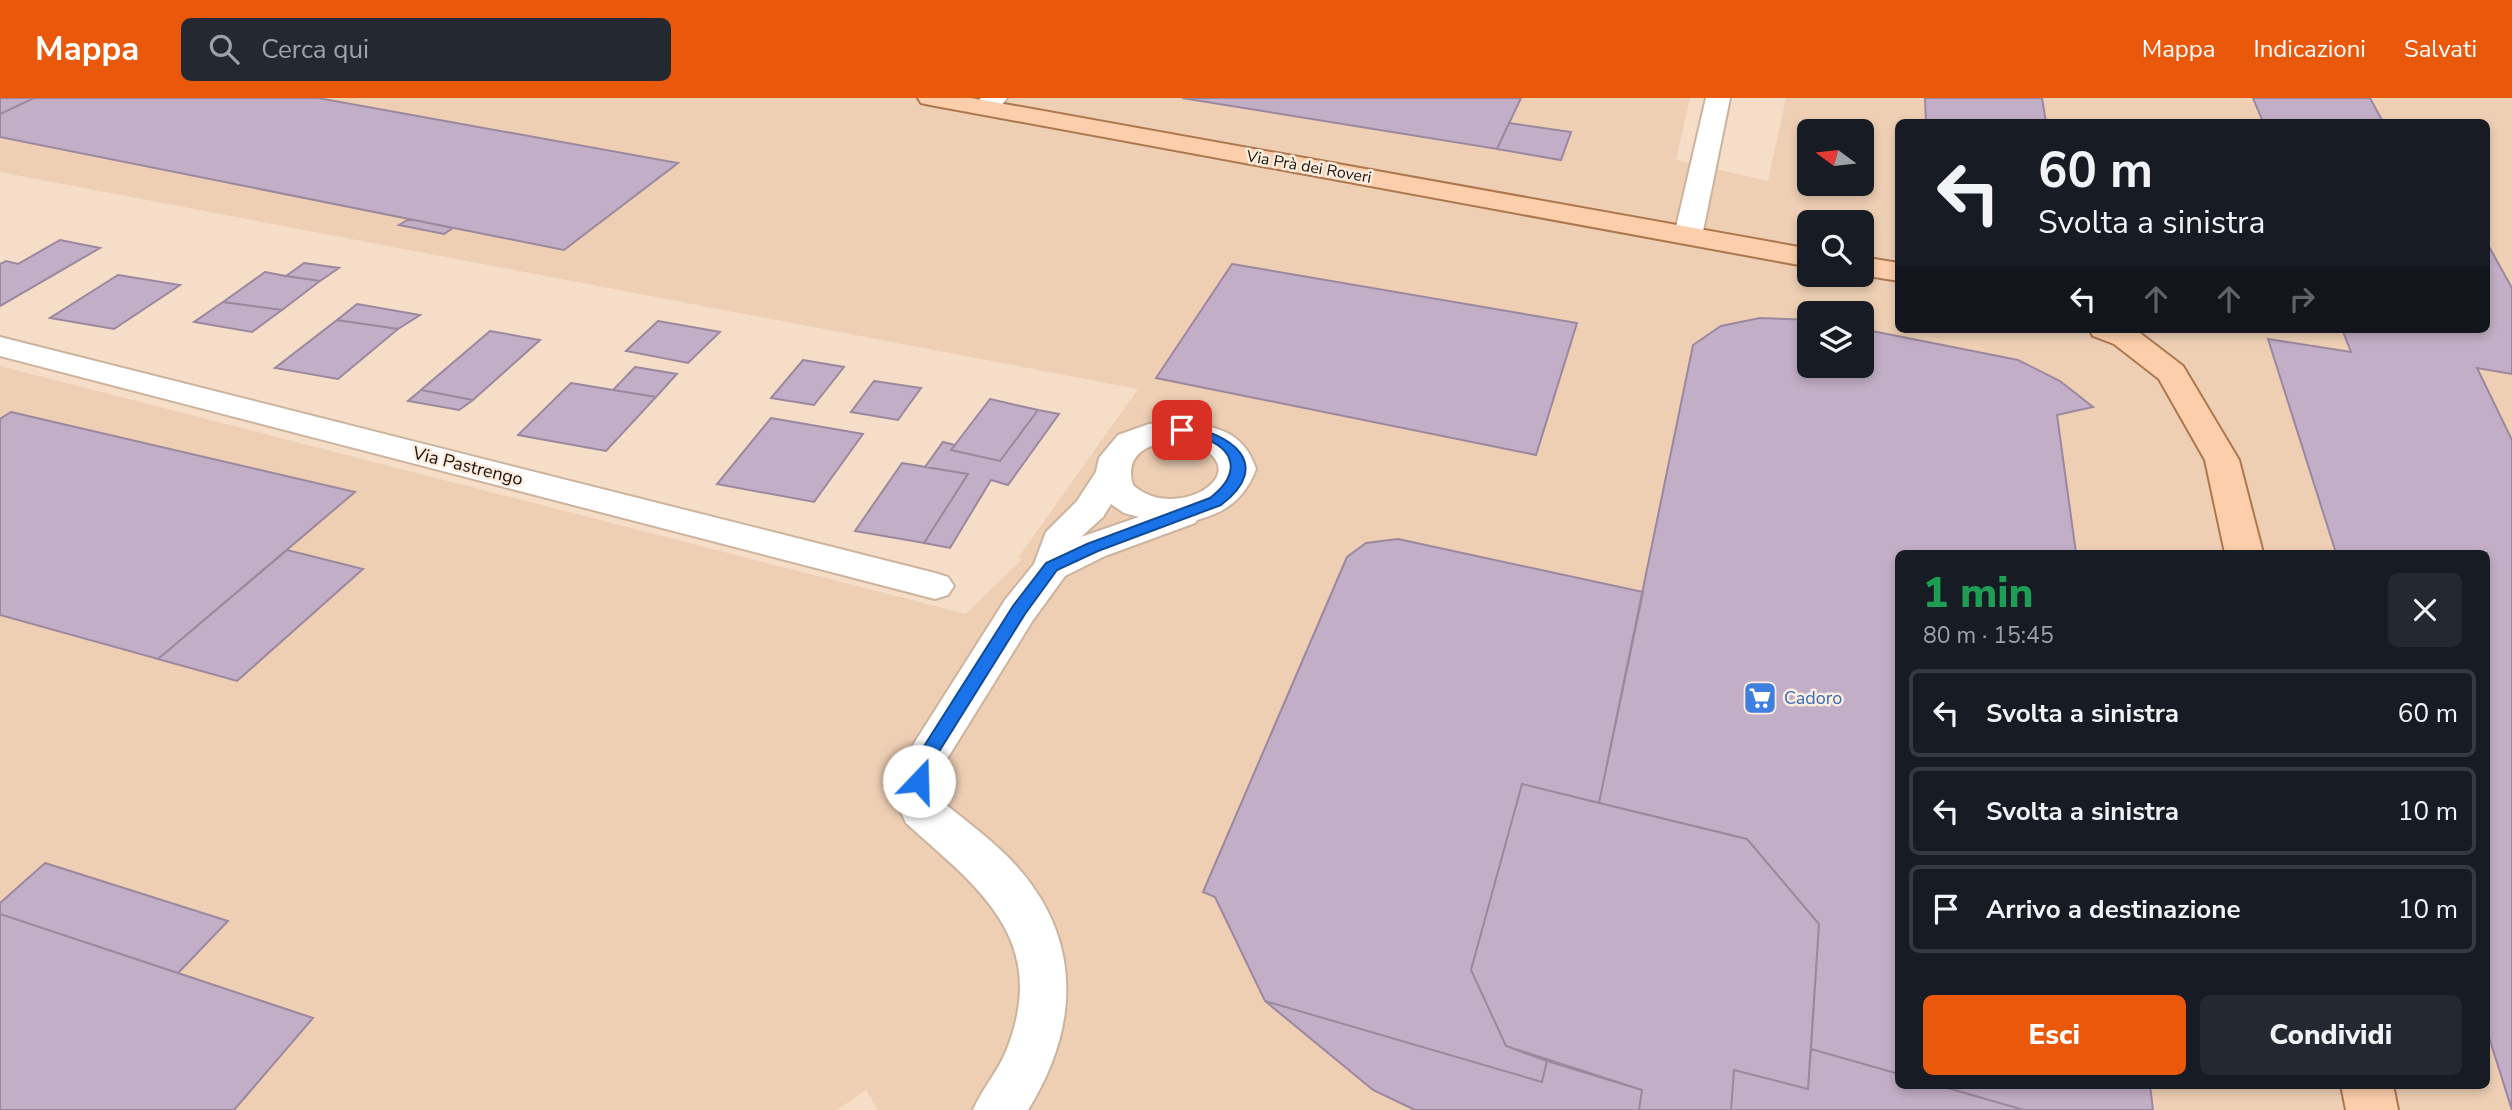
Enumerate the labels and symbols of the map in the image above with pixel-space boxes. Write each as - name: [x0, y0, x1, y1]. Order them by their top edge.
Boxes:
- north arrow: [1797, 119, 1874, 196]
- street label: Via Prà dei Roveri: [1244, 145, 1373, 189]
- pin: [1152, 400, 1212, 460]
- street label: Via Pastrengo: [409, 440, 526, 491]
- supermarket icon: Cadoro: [1741, 679, 1779, 717]
- place label: Cadoro: [1784, 686, 1842, 710]
- position arrow: [882, 744, 956, 818]

